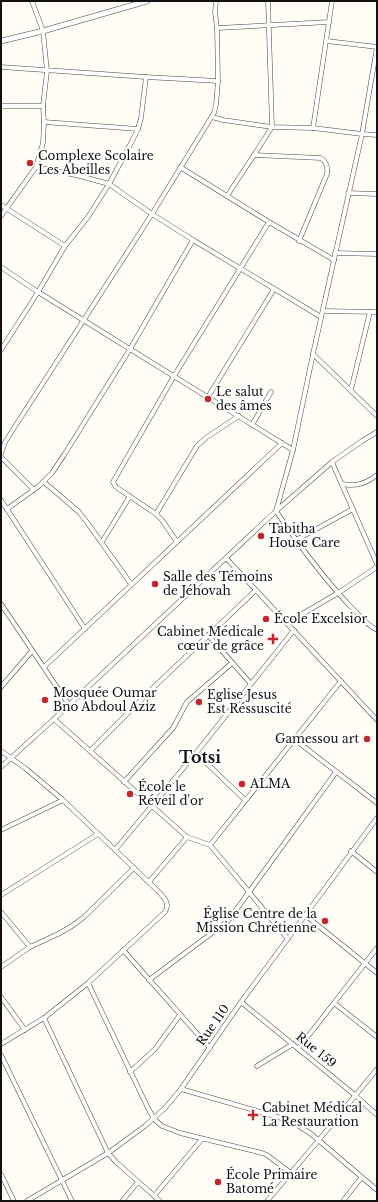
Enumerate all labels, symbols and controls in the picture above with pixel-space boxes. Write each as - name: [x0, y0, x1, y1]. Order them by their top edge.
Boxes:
- place label: Complexe Scolaire Les Abeilles: [38, 148, 154, 177]
- marker: Complexe Scolaire Les Abeilles: [25, 158, 35, 168]
- place label: Le salut des âmes: [216, 384, 272, 413]
- marker: Le salut des âmes: [203, 394, 213, 404]
- place label: Tabitha House Care: [269, 521, 340, 550]
- marker: Tabitha House Care: [256, 531, 266, 541]
- place label: Salle des Témoins de Jéhovah: [163, 569, 273, 598]
- marker: Salle des Témoins de Jéhovah: [150, 579, 160, 589]
- place label: École Excelsior: [274, 610, 368, 626]
- marker: École Excelsior: [261, 614, 271, 624]
- place label: Cabinet Médicale cœur de grâce: [157, 624, 264, 653]
- marker: Cabinet Médicale cœur de grâce: [267, 633, 279, 645]
- place label: Mosquée Oumar Bno Abdoul Aziz: [53, 685, 157, 714]
- place label: Eglise Jesus Est Réssuscité: [207, 687, 292, 716]
- marker: Mosquée Oumar Bno Abdoul Aziz: [40, 695, 50, 705]
- marker: Eglise Jesus Est Réssuscité: [194, 697, 204, 707]
- place label: Gamessou art: [275, 731, 359, 746]
- marker: Gamessou art: [362, 734, 372, 744]
- district label: Totsi: [179, 747, 221, 767]
- place label: ALMA: [249, 776, 291, 791]
- place label: École le Réveil d'or: [138, 778, 204, 808]
- marker: ALMA: [237, 779, 247, 789]
- marker: École le Réveil d'or: [125, 789, 135, 799]
- place label: Église Centre de la Mission Chrétienne: [196, 905, 317, 935]
- marker: Église Centre de la Mission Chrétienne: [320, 916, 330, 926]
- street label: Rue 110: [193, 1001, 232, 1048]
- street label: Rue 159: [293, 1029, 340, 1070]
- place label: Cabinet Médical La Restauration: [262, 1100, 362, 1129]
- marker: Cabinet Médical La Restauration: [247, 1109, 259, 1121]
- place label: École Primaire Batomé: [226, 1166, 317, 1196]
- marker: École Primaire Batomé: [213, 1177, 223, 1187]

